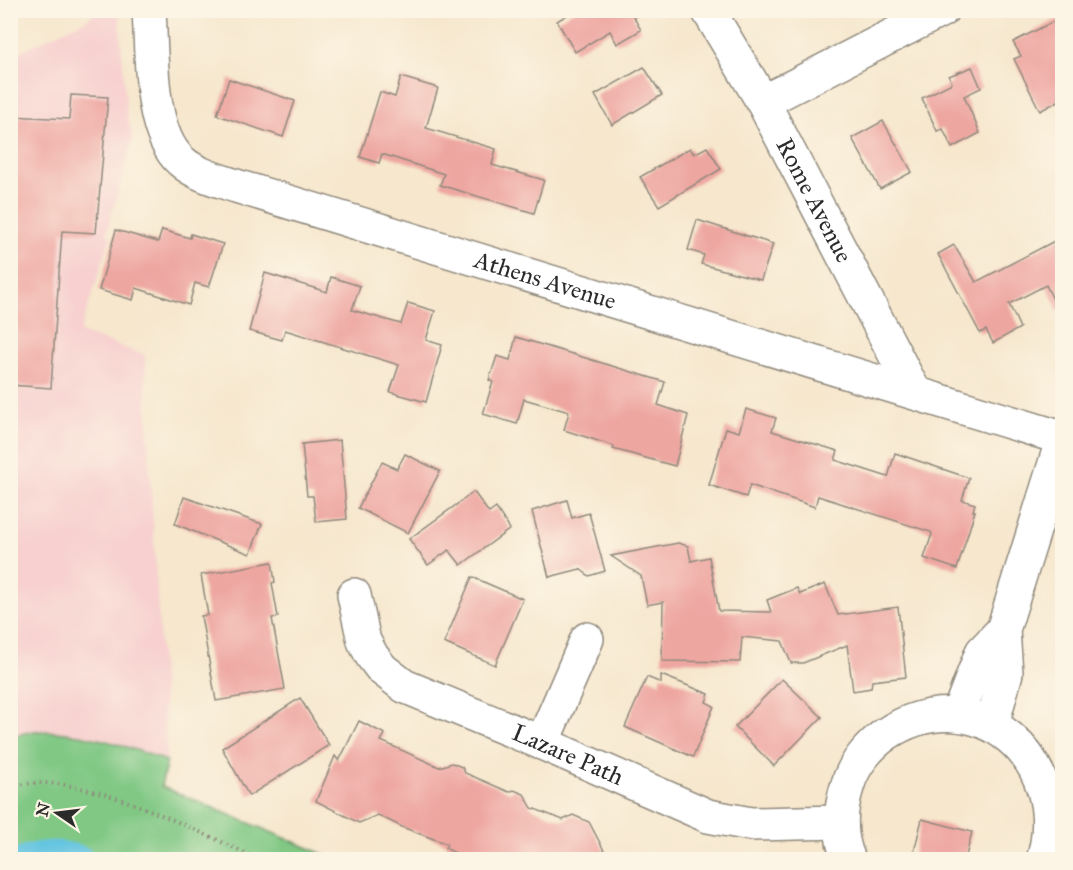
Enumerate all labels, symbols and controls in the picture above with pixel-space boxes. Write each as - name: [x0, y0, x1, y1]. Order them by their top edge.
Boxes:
- street label: Rome Avenue: [769, 133, 859, 268]
- street label: Athens Avenue: [470, 244, 620, 316]
- street label: Lazare Path: [508, 717, 628, 792]
- north arrow: [27, 783, 87, 843]
- text: N: [32, 800, 54, 818]

